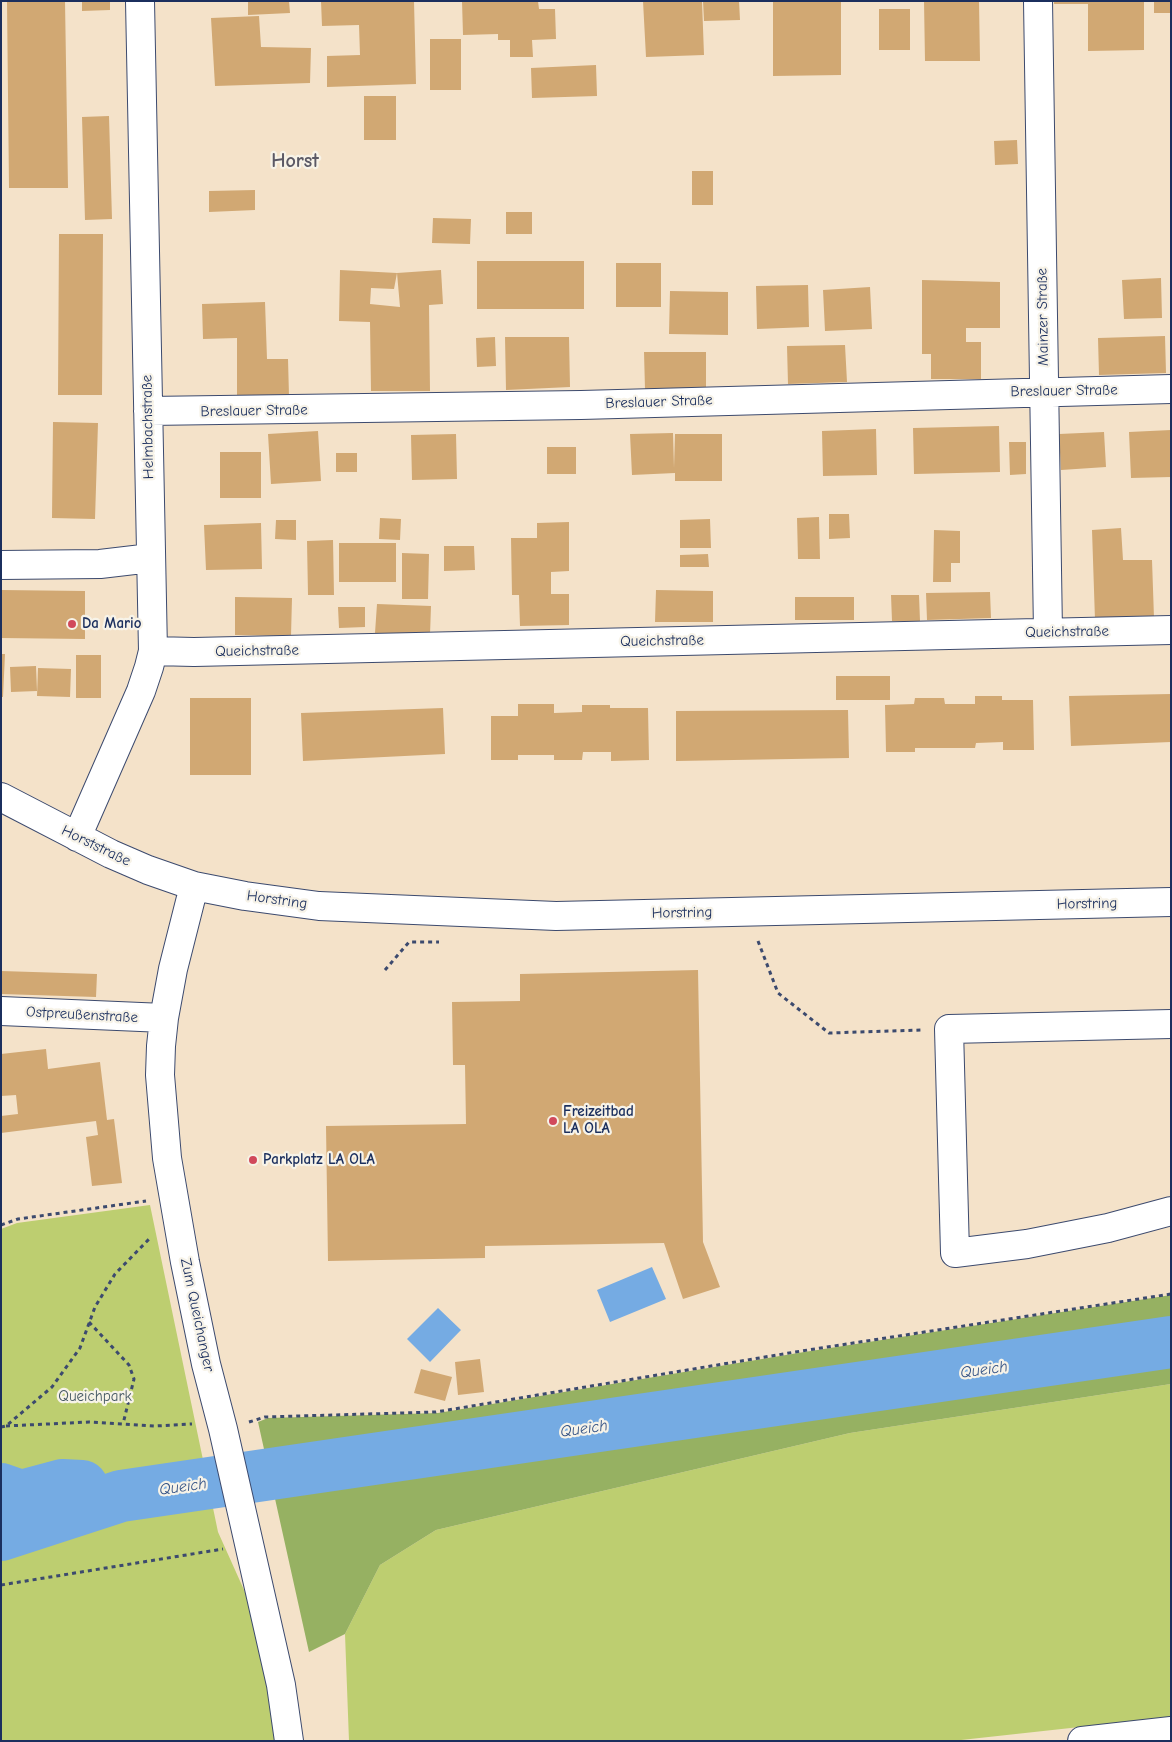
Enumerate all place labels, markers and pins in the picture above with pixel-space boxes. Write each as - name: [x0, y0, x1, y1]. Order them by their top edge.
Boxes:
- place label: Da Mario: [82, 615, 141, 633]
- marker: Da Mario: [66, 618, 78, 630]
- place label: Freizeitbad LA OLA: [563, 1103, 634, 1138]
- marker: Freizeitbad LA OLA: [547, 1115, 559, 1127]
- place label: Parkplatz LA OLA: [263, 1151, 375, 1169]
- marker: Parkplatz LA OLA: [247, 1154, 259, 1166]

